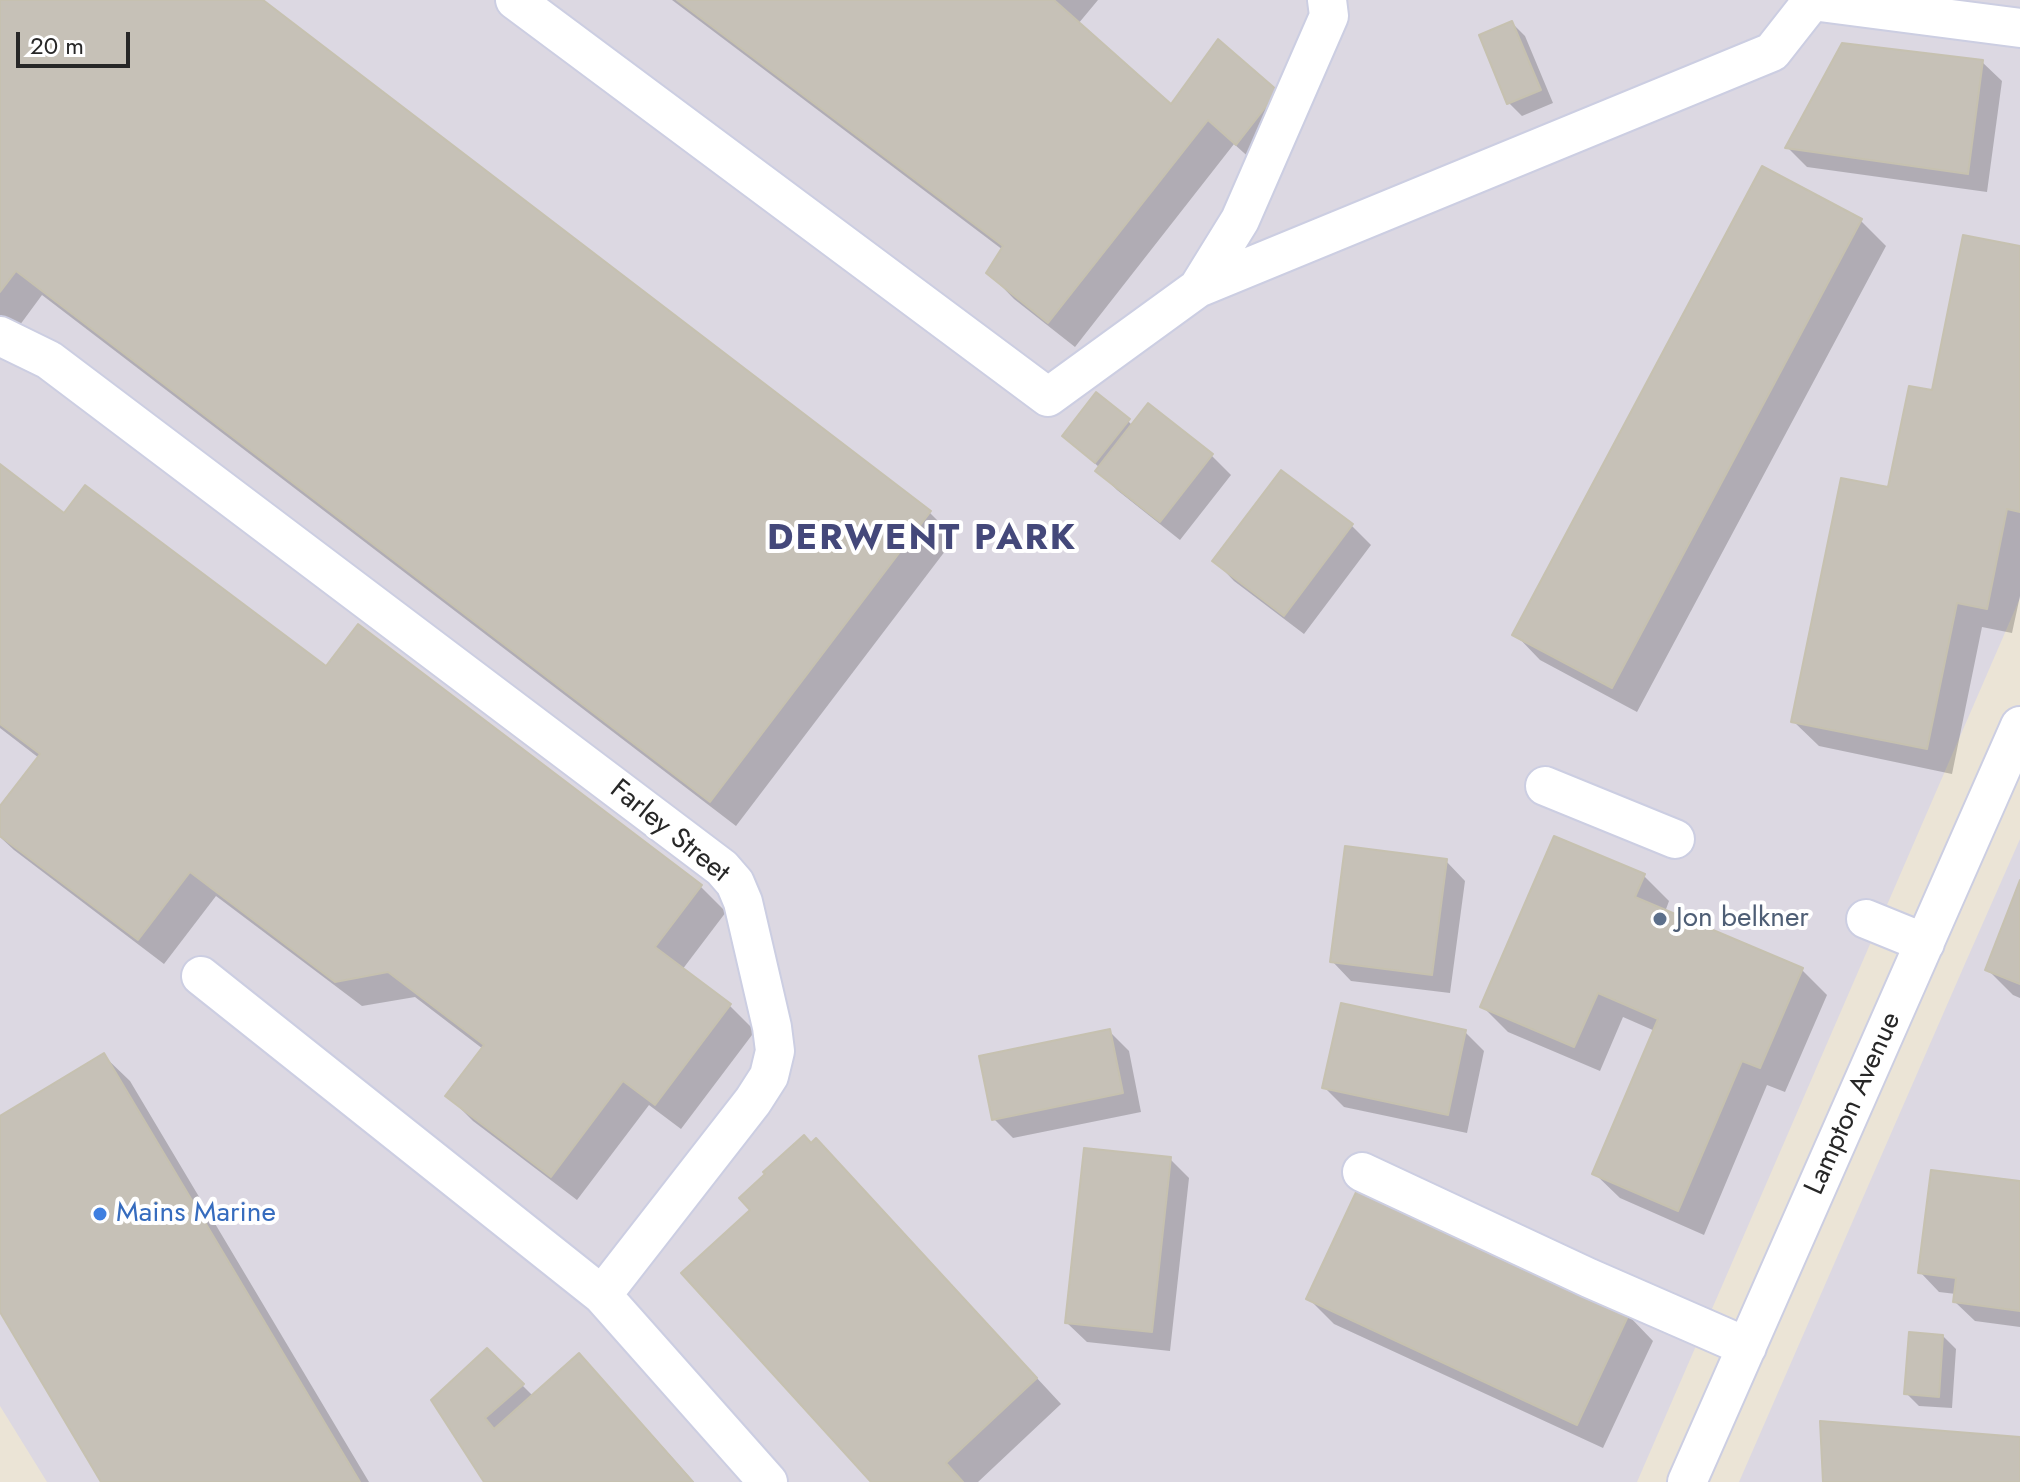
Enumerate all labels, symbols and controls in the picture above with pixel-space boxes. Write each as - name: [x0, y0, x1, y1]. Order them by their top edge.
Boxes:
- scale bar: [20, 16, 134, 66]
- text: 20 m: [30, 28, 84, 63]
- district label: DERWENT PARK: [767, 518, 1077, 562]
- street label: Farley Street: [602, 774, 736, 890]
- place label: Jon belkner: [1676, 902, 1809, 936]
- marker: Jon belkner: [1651, 910, 1669, 928]
- street label: Lampton Avenue: [1799, 1008, 1909, 1200]
- place label: Mains Marine: [116, 1197, 276, 1231]
- marker: Mains Marine: [91, 1205, 109, 1223]

